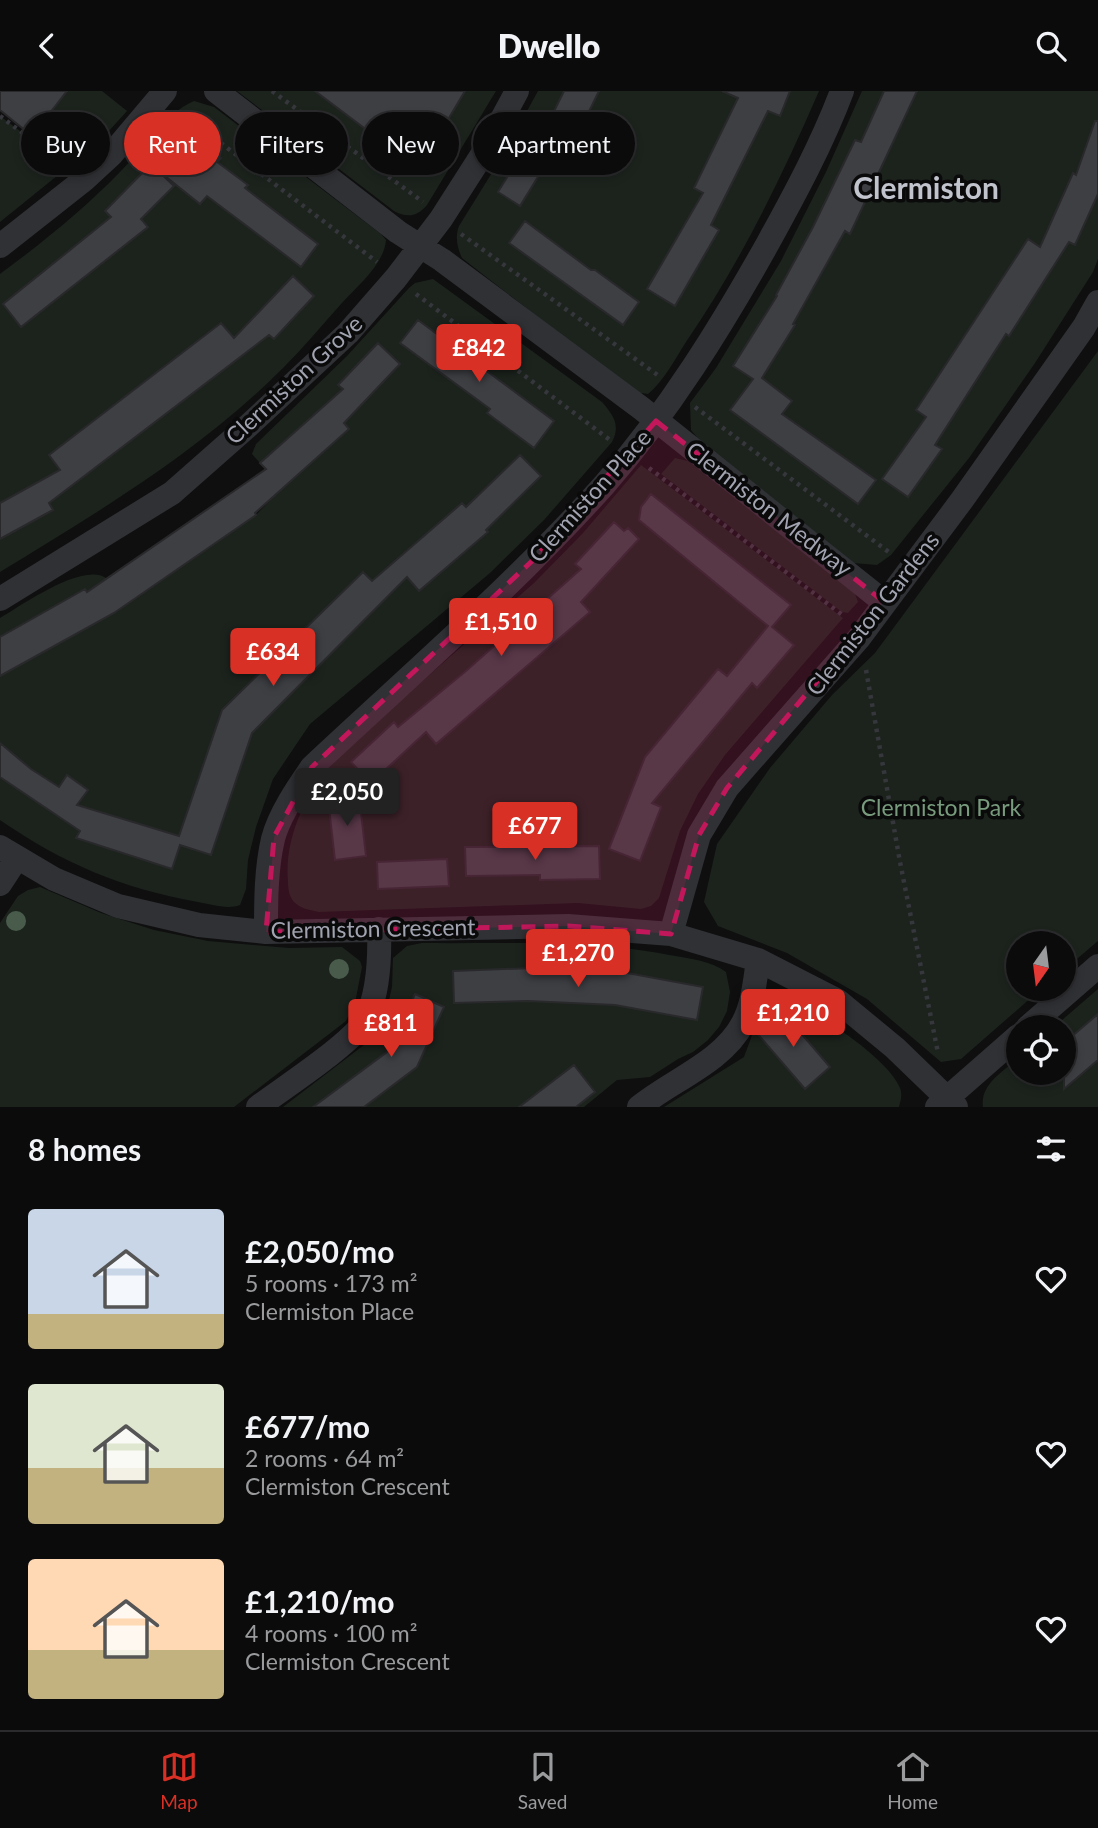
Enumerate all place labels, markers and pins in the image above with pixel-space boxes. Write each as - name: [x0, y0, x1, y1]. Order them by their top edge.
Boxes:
- pin: £842: [438, 324, 520, 384]
- pin: £1,510: [444, 599, 558, 658]
- pin: £634: [232, 629, 314, 688]
- pin: £2,050: [290, 769, 404, 828]
- pin: £677: [494, 803, 576, 862]
- pin: £1,270: [521, 929, 635, 989]
- pin: £1,210: [736, 989, 850, 1049]
- pin: £811: [350, 999, 432, 1059]

